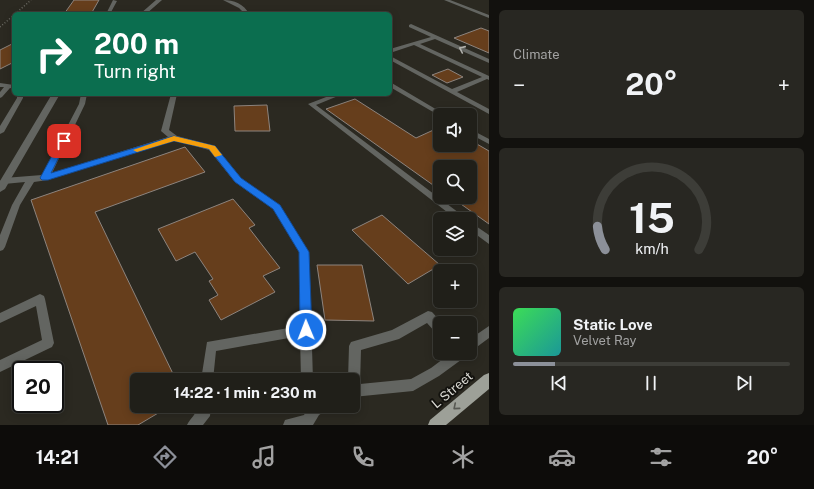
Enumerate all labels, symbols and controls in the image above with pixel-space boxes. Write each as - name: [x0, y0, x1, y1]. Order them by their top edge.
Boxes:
- text: 200 m: [94, 27, 179, 60]
- icon: right: [28, 28, 80, 80]
- one-way arrow: [459, 45, 466, 53]
- text: Climate: [513, 47, 560, 62]
- text: Turn right: [94, 61, 176, 82]
- text: 20°: [625, 66, 678, 102]
- text: −: [513, 72, 525, 98]
- text: +: [778, 72, 790, 98]
- map controls: [433, 108, 477, 360]
- button: sound: [433, 108, 477, 152]
- pin: [47, 124, 81, 158]
- icon: arrive: [53, 130, 75, 152]
- button: search: [433, 160, 477, 204]
- text: 15: [629, 193, 674, 242]
- button: layers: [433, 212, 477, 256]
- text: km/h: [635, 240, 668, 257]
- button: +: [433, 264, 477, 308]
- position arrow: [285, 309, 327, 351]
- button: −: [433, 316, 477, 360]
- text: Static Love: [573, 316, 653, 333]
- text: Velvet Ray: [573, 333, 637, 348]
- speed limit sign: 20: [12, 361, 64, 413]
- street label: L Street: [429, 369, 475, 411]
- icon: previous: [548, 372, 570, 394]
- icon: pause: [640, 372, 662, 394]
- icon: next: [733, 372, 755, 394]
- text: 14:22 · 1 min · 230 m: [174, 384, 316, 401]
- one-way arrow: [454, 403, 461, 410]
- icon: directions: [151, 443, 179, 471]
- icon: music: [250, 443, 278, 471]
- icon: phone: [349, 443, 377, 471]
- icon: climate: [449, 443, 477, 471]
- icon: car: [548, 443, 576, 471]
- icon: filters: [647, 443, 675, 471]
- text: 14:21: [36, 447, 80, 468]
- text: 20°: [747, 447, 778, 468]

